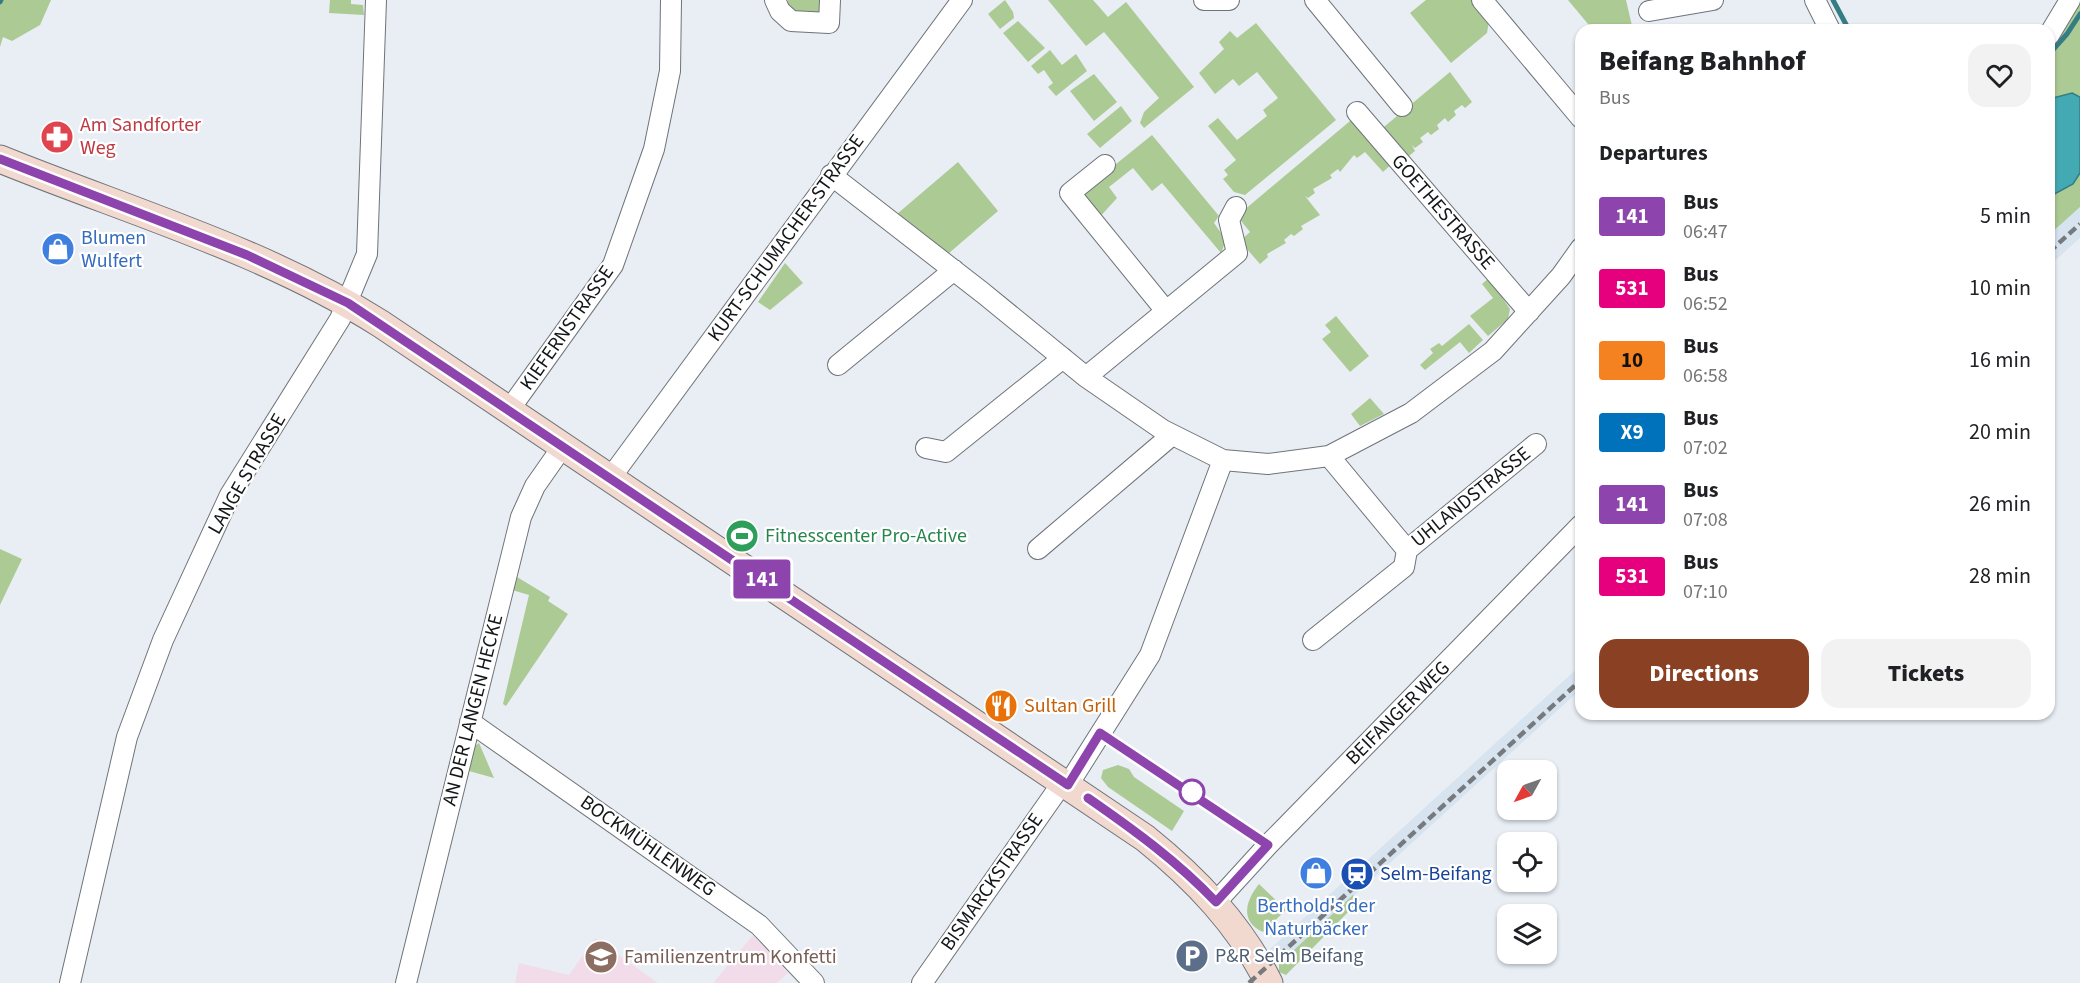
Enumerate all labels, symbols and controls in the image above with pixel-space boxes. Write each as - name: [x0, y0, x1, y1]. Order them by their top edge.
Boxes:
- text: Beifang Bahnhof: [1599, 41, 1805, 81]
- button: heart: [1968, 44, 2031, 107]
- text: Bus: [1599, 84, 1630, 112]
- place label: Am Sandforter Weg: [80, 111, 201, 162]
- pharmacy icon: Am Sandforter Weg: [39, 119, 75, 155]
- street label: KURT-SCHUMACHER-STRASSE: [701, 129, 871, 347]
- text: Departures: [1599, 137, 1708, 169]
- street label: GOETHESTRASSE: [1385, 148, 1501, 276]
- text: Bus: [1683, 186, 1719, 218]
- text: 5 min: [1980, 200, 2031, 232]
- text: 141: [1615, 201, 1649, 231]
- text: 06:47: [1683, 218, 1728, 246]
- place label: Blumen Wulfert: [81, 224, 146, 275]
- shop icon: Blumen Wulfert: [40, 231, 76, 267]
- text: Bus: [1683, 258, 1719, 290]
- street label: KIEFERNSTRASSE: [513, 260, 621, 396]
- text: 10 min: [1969, 272, 2031, 304]
- text: 531: [1615, 273, 1649, 303]
- text: 06:52: [1683, 290, 1728, 318]
- text: Bus: [1683, 330, 1719, 362]
- text: 16 min: [1969, 344, 2031, 376]
- text: 10: [1621, 345, 1643, 375]
- text: 06:58: [1683, 362, 1728, 390]
- text: Bus: [1683, 402, 1719, 434]
- street label: LANGE STRASSE: [201, 408, 293, 540]
- text: 20 min: [1969, 416, 2031, 448]
- text: X9: [1621, 417, 1644, 447]
- text: 07:02: [1683, 434, 1728, 462]
- street label: UHLANDSTRASSE: [1405, 440, 1537, 554]
- text: Bus: [1683, 474, 1719, 506]
- text: 26 min: [1969, 488, 2031, 520]
- text: 141: [1615, 489, 1649, 519]
- text: 07:08: [1683, 506, 1728, 534]
- sports icon: Fitnesscenter Pro-Active: [724, 518, 760, 554]
- place label: Fitnesscenter Pro-Active: [765, 522, 967, 550]
- text: Bus: [1683, 546, 1719, 578]
- line badge: 141: [728, 560, 796, 598]
- text: 28 min: [1969, 560, 2031, 592]
- text: 531: [1615, 561, 1649, 591]
- text: 141: [745, 564, 779, 594]
- text: 07:10: [1683, 578, 1728, 606]
- street label: AN DER LANGEN HECKE: [436, 611, 510, 809]
- button: Directions: [1599, 639, 1809, 708]
- button: Tickets: [1821, 639, 2031, 708]
- street label: BEIFANGER WEG: [1340, 655, 1456, 771]
- restaurant icon: Sultan Grill: [983, 688, 1019, 724]
- place label: Sultan Grill: [1024, 692, 1116, 720]
- north arrow: [1497, 760, 1557, 820]
- map controls: [1497, 760, 1557, 964]
- unlabelled marker: [1179, 779, 1205, 805]
- street label: BOCKMÜHLENWEG: [574, 789, 722, 903]
- street label: BISMARCKSTRASSE: [934, 808, 1050, 956]
- button: locate: [1497, 832, 1557, 892]
- shop icon: Berthold's der Naturbäcker: [1298, 855, 1334, 891]
- station icon: Selm-Beifang: [1339, 856, 1375, 892]
- place label: Selm-Beifang: [1380, 860, 1492, 888]
- place label: Berthold's der Naturbäcker: [1257, 892, 1375, 943]
- button: layers: [1497, 904, 1557, 964]
- parking icon: P&R Selm Beifang: [1174, 938, 1210, 974]
- school or university icon: Familienzentrum Konfetti: [583, 939, 619, 975]
- place label: P&R Selm Beifang: [1215, 942, 1363, 970]
- place label: Familienzentrum Konfetti: [624, 943, 837, 971]

